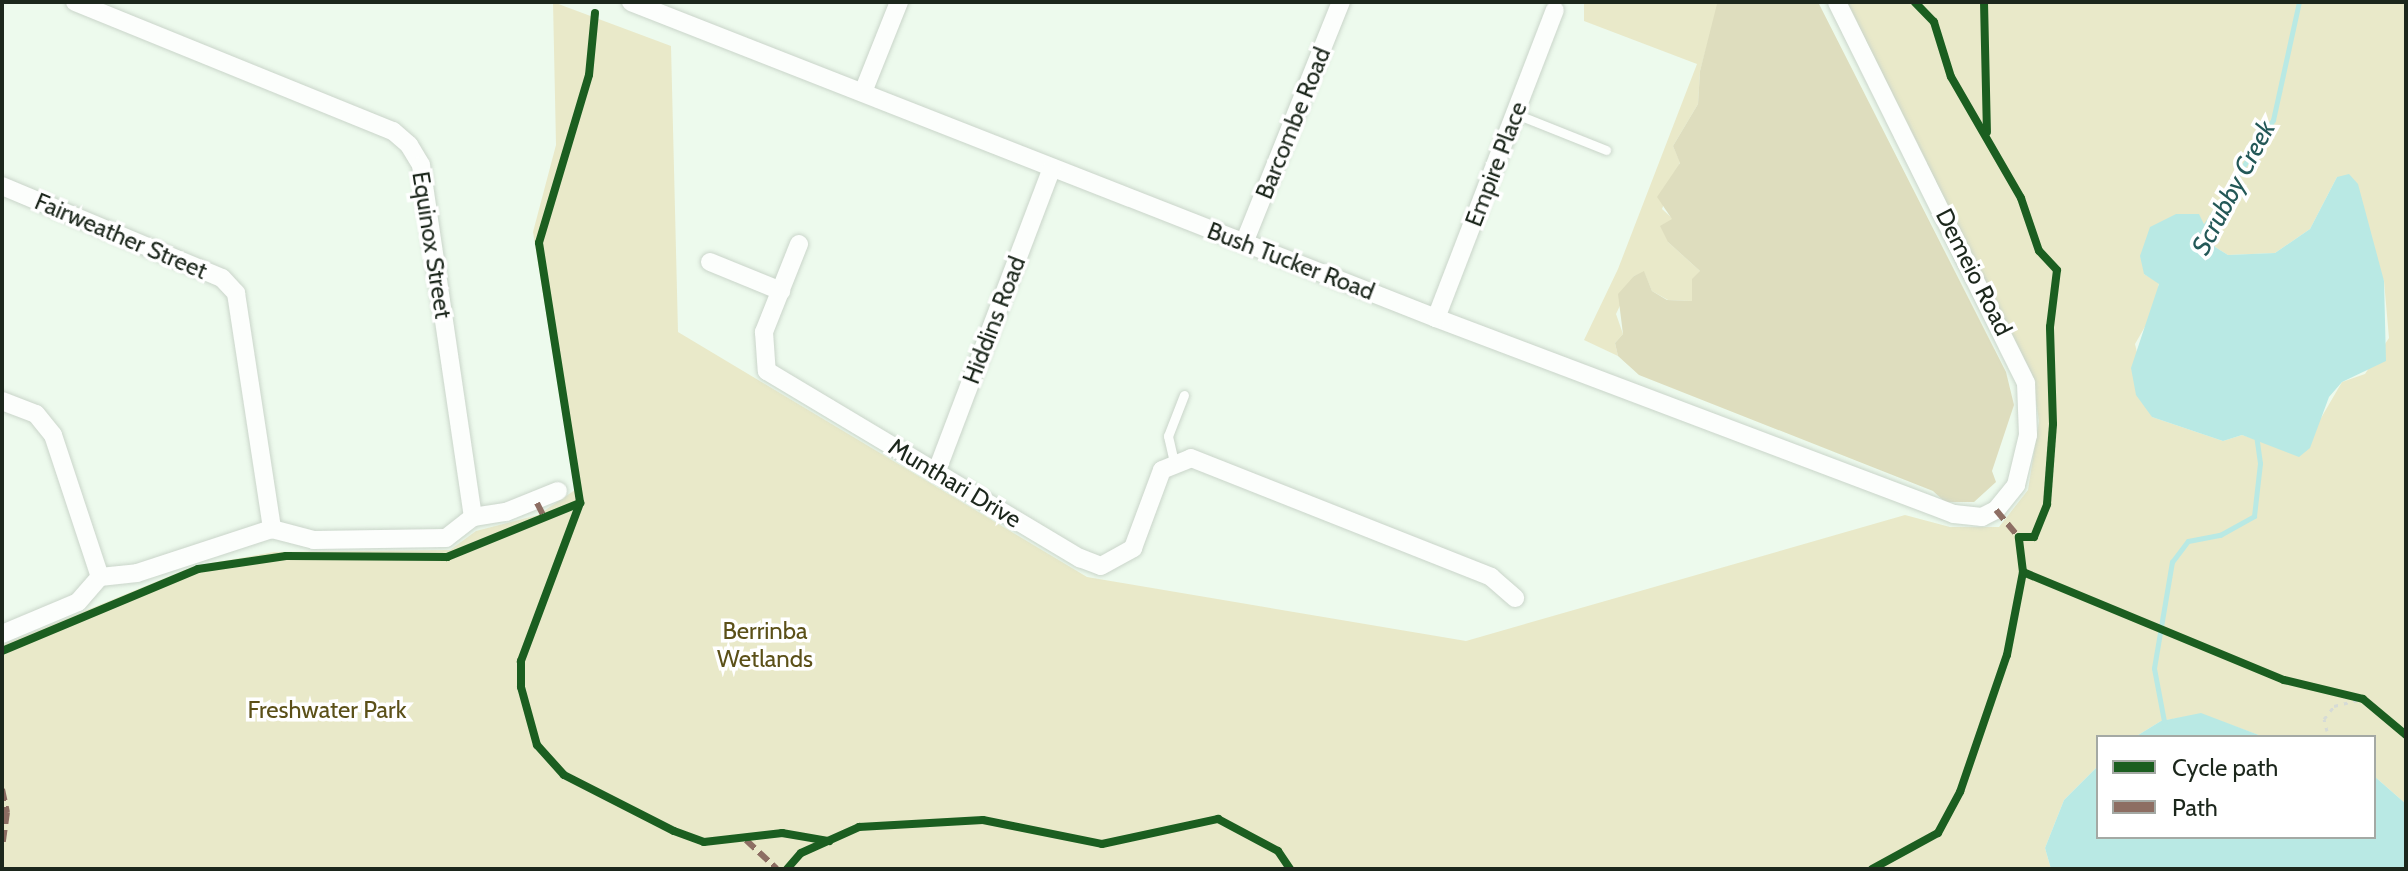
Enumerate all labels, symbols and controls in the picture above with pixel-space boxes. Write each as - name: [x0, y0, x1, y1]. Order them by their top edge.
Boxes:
- street label: Barcombe Road: [1249, 43, 1337, 203]
- street label: Empire Place: [1459, 98, 1533, 230]
- water label: Scrubby Creek: [2186, 116, 2282, 260]
- street label: Equinox Street: [406, 169, 458, 321]
- street label: Fairweather Street: [31, 187, 211, 285]
- street label: Demeio Road: [1930, 204, 2018, 340]
- street label: Bush Tucker Road: [1203, 216, 1379, 306]
- street label: Hiddins Road: [956, 252, 1032, 388]
- street label: Munthari Drive: [884, 432, 1026, 534]
- park label: Berrinba Wetlands: [717, 617, 813, 673]
- park label: Freshwater Park: [248, 696, 406, 724]
- legend: [2096, 735, 2376, 839]
- text: Cycle path: [2172, 753, 2278, 782]
- text: Path: [2172, 793, 2218, 822]

